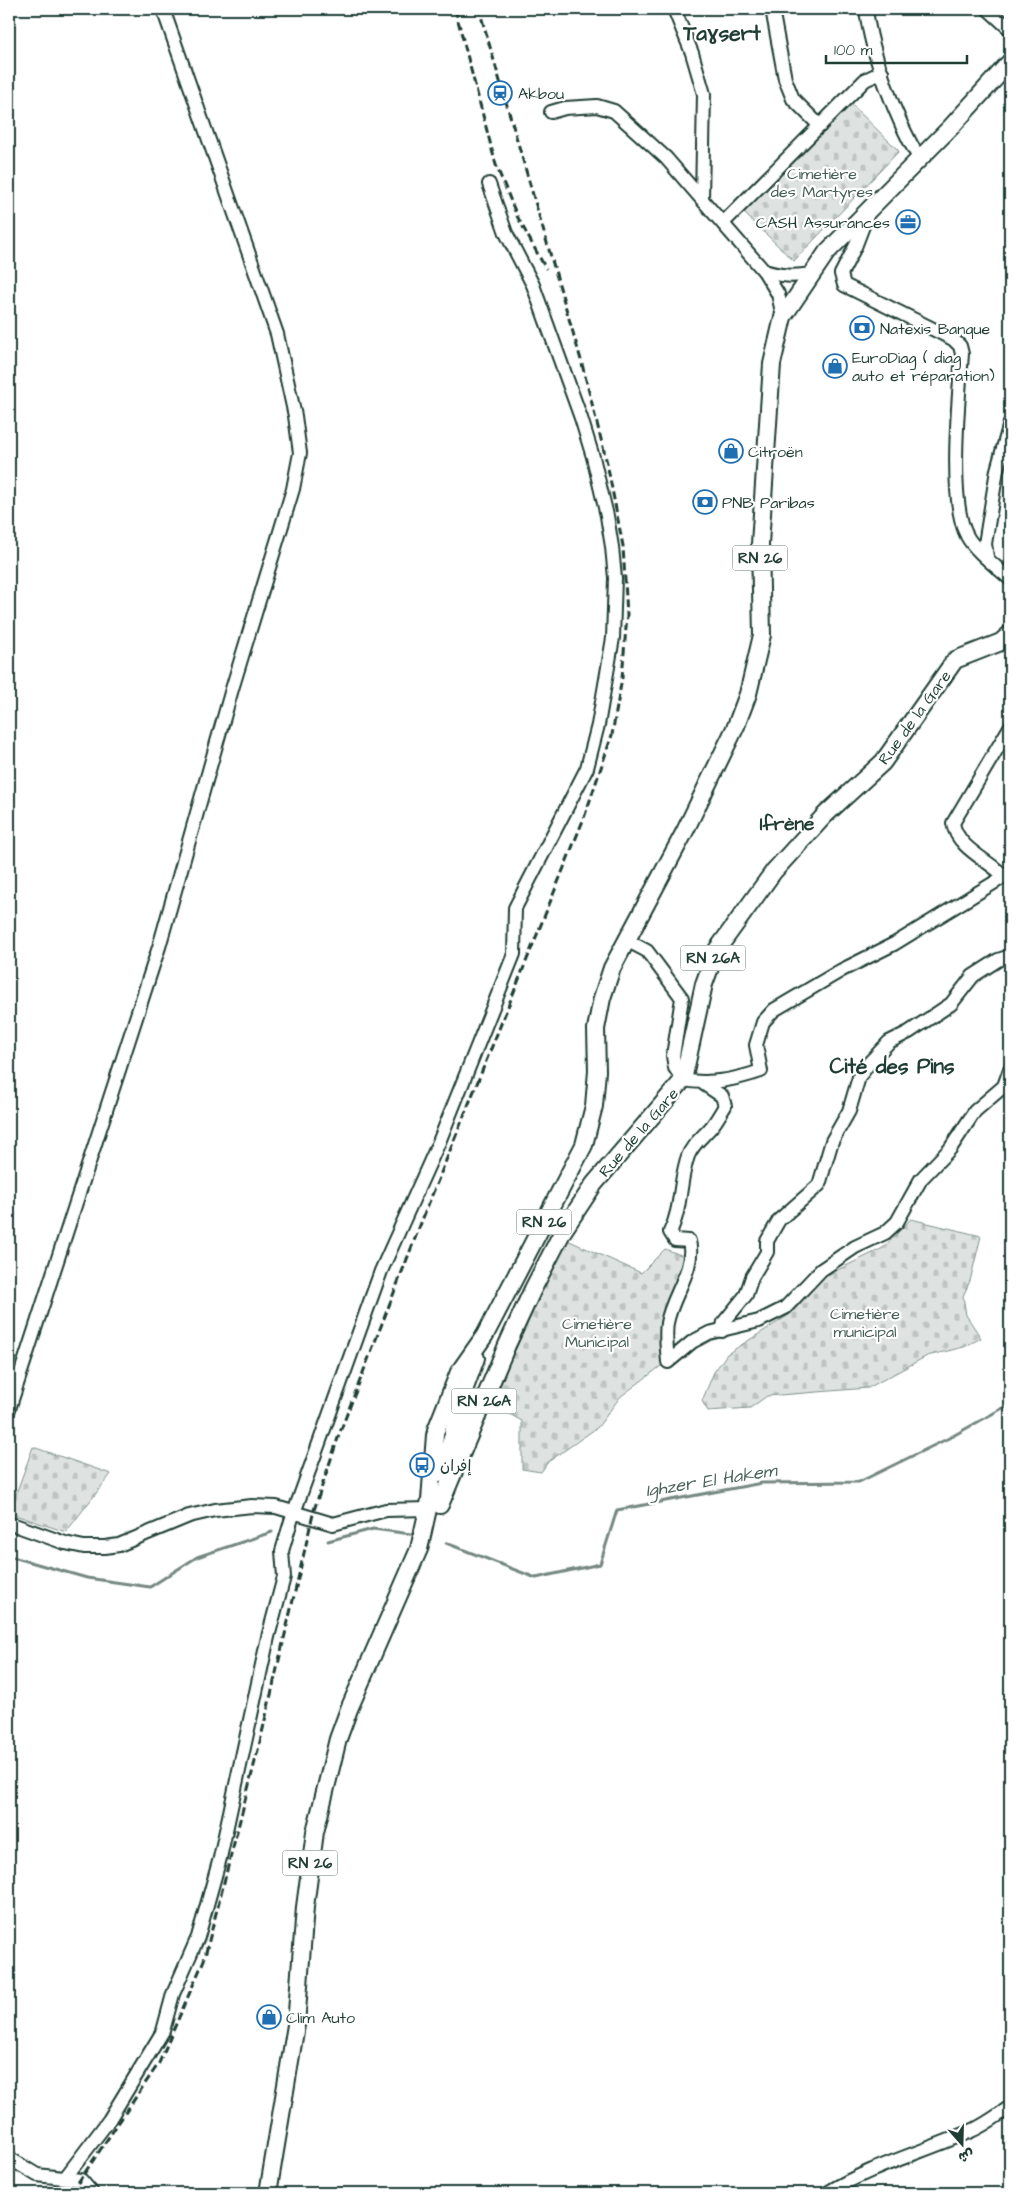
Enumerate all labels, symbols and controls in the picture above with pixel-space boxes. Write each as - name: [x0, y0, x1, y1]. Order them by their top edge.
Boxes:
- district label: Taɣsert: [682, 19, 761, 48]
- scale bar: [826, 32, 968, 64]
- text: 100 m: [834, 40, 873, 61]
- station icon: Akbou: [487, 80, 513, 106]
- place label: Akbou: [518, 83, 564, 105]
- park label: Cimetière des Martyres: [771, 163, 873, 204]
- office icon: CASH Assurances: [895, 209, 921, 235]
- place label: CASH Assurances: [756, 212, 890, 234]
- bank icon: Natexis Banque: [849, 315, 875, 341]
- place label: Natexis Banque: [880, 318, 991, 340]
- place label: EuroDiag ( diag auto et réparation): [852, 347, 995, 387]
- shop icon: EuroDiag ( diag auto et réparation): [822, 353, 848, 379]
- shop icon: Citroën: [718, 438, 744, 464]
- place label: Citroën: [748, 441, 803, 463]
- bank icon: PNB Paribas: [692, 489, 718, 515]
- place label: PNB Paribas: [722, 492, 815, 514]
- road number: RN 26: [732, 546, 788, 570]
- street label: Rue de la Gare: [873, 666, 957, 769]
- district label: Ifrène: [760, 811, 815, 838]
- road number: RN 26A: [680, 946, 746, 970]
- district label: Cité des Pins: [830, 1052, 955, 1081]
- street label: Rue de la Gare: [594, 1083, 684, 1182]
- road number: RN 26: [516, 1210, 572, 1234]
- park label: Cimetière municipal: [830, 1303, 900, 1343]
- park label: Cimetière Municipal: [562, 1313, 632, 1353]
- road number: RN 26A: [452, 1388, 516, 1414]
- bus stop icon: إفران: [409, 1452, 435, 1478]
- place label: إفران: [440, 1455, 471, 1477]
- water label: Ighzer El Hakem: [644, 1457, 780, 1504]
- road number: RN 26: [282, 1850, 338, 1876]
- shop icon: Clim Auto: [256, 2004, 282, 2030]
- place label: Clim Auto: [286, 2007, 355, 2029]
- north arrow: [936, 2120, 986, 2170]
- text: ش: [955, 2143, 977, 2167]

